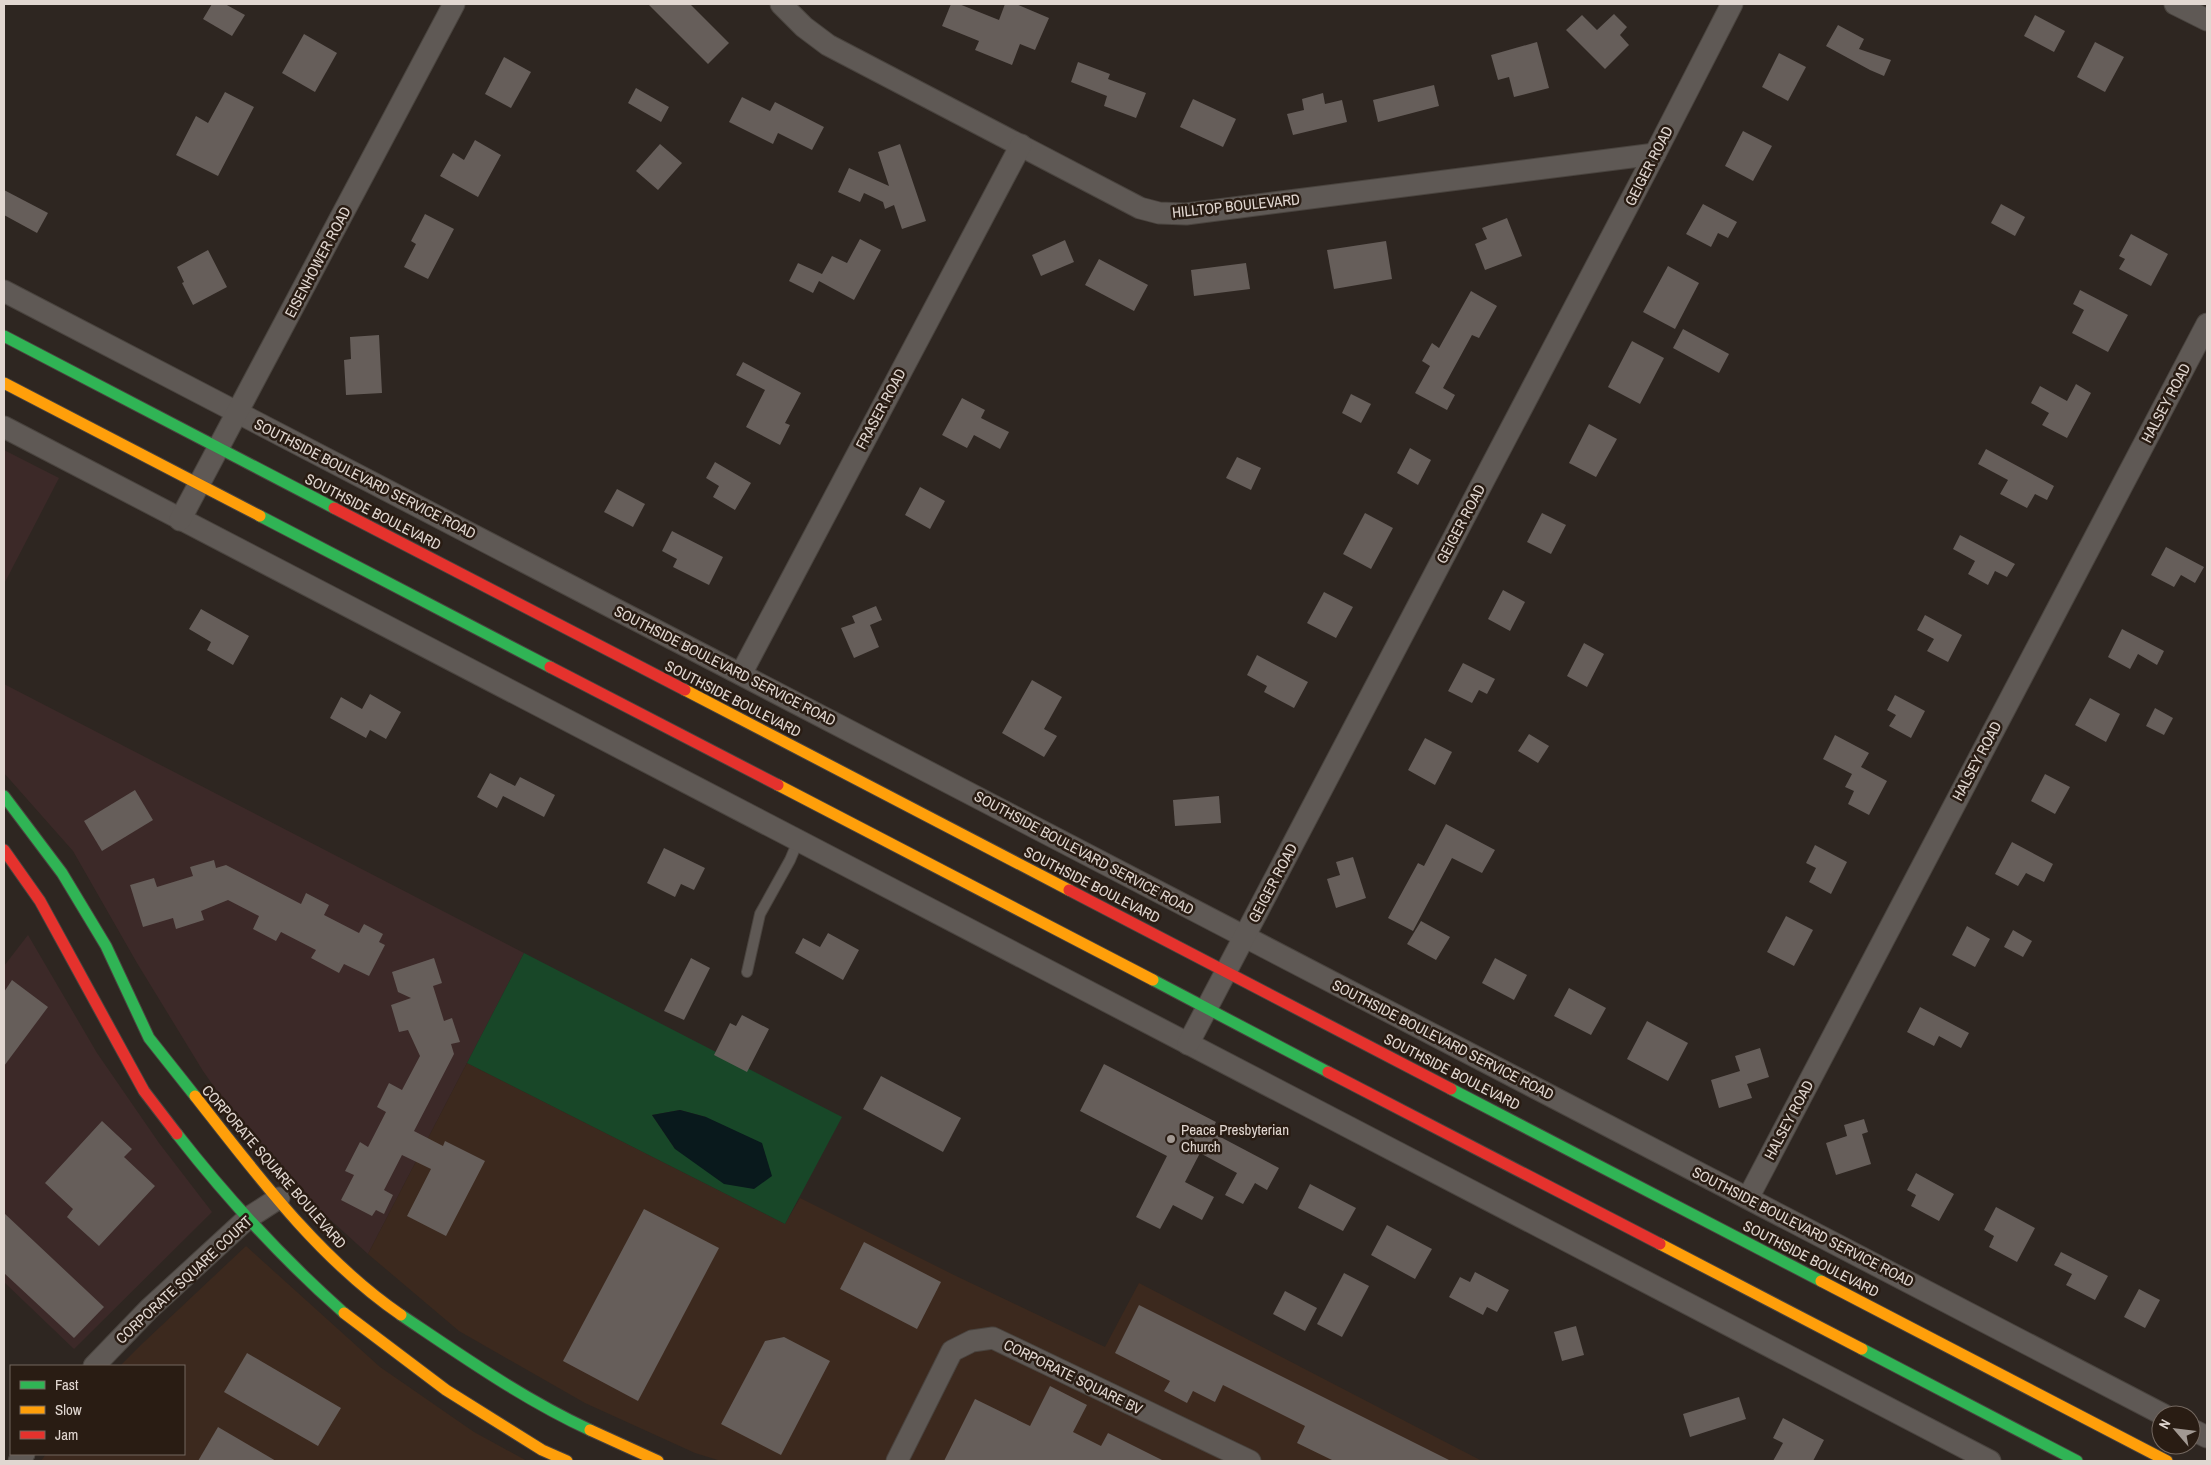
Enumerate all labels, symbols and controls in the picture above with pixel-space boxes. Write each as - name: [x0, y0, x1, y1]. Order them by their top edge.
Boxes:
- street label: GEIGER ROAD: [1619, 122, 1678, 209]
- street label: HILLTOP BOULEVARD: [1171, 188, 1301, 223]
- street label: EISENHOWER ROAD: [279, 202, 356, 321]
- street label: HALSEY ROAD: [2136, 359, 2195, 446]
- street label: FRASER ROAD: [850, 365, 911, 453]
- street label: SOUTHSIDE BOULEVARD SERVICE ROAD: [251, 415, 479, 543]
- street label: SOUTHSIDE BOULEVARD: [302, 470, 444, 554]
- street label: GEIGER ROAD: [1431, 480, 1490, 567]
- street label: SOUTHSIDE BOULEVARD SERVICE ROAD: [611, 602, 839, 730]
- street label: SOUTHSIDE BOULEVARD: [662, 657, 804, 741]
- street label: HALSEY ROAD: [1947, 717, 2006, 804]
- street label: SOUTHSIDE BOULEVARD SERVICE ROAD: [971, 787, 1197, 919]
- street label: GEIGER ROAD: [1243, 839, 1302, 926]
- street label: SOUTHSIDE BOULEVARD: [1021, 843, 1163, 927]
- street label: SOUTHSIDE BOULEVARD SERVICE ROAD: [1329, 976, 1557, 1104]
- street label: SOUTHSIDE BOULEVARD: [1381, 1030, 1523, 1114]
- street label: HALSEY ROAD: [1759, 1076, 1818, 1163]
- street label: CORPORATE SQUARE BOULEVARD: [197, 1080, 352, 1253]
- place label: Peace Presbyterian Church: [1181, 1119, 1289, 1157]
- marker: Peace Presbyterian Church: [1165, 1133, 1177, 1145]
- street label: SOUTHSIDE BOULEVARD SERVICE ROAD: [1689, 1163, 1917, 1291]
- street label: CORPORATE SQUARE COURT: [111, 1210, 257, 1348]
- street label: SOUTHSIDE BOULEVARD: [1740, 1217, 1882, 1301]
- street label: CORPORATE SQUARE BV: [1000, 1334, 1147, 1420]
- legend: [10, 1365, 185, 1455]
- text: Fast: [55, 1374, 79, 1395]
- text: Slow: [55, 1399, 82, 1420]
- north arrow: [2151, 1405, 2201, 1455]
- text: N: [2155, 1416, 2174, 1432]
- text: Jam: [55, 1424, 78, 1445]

